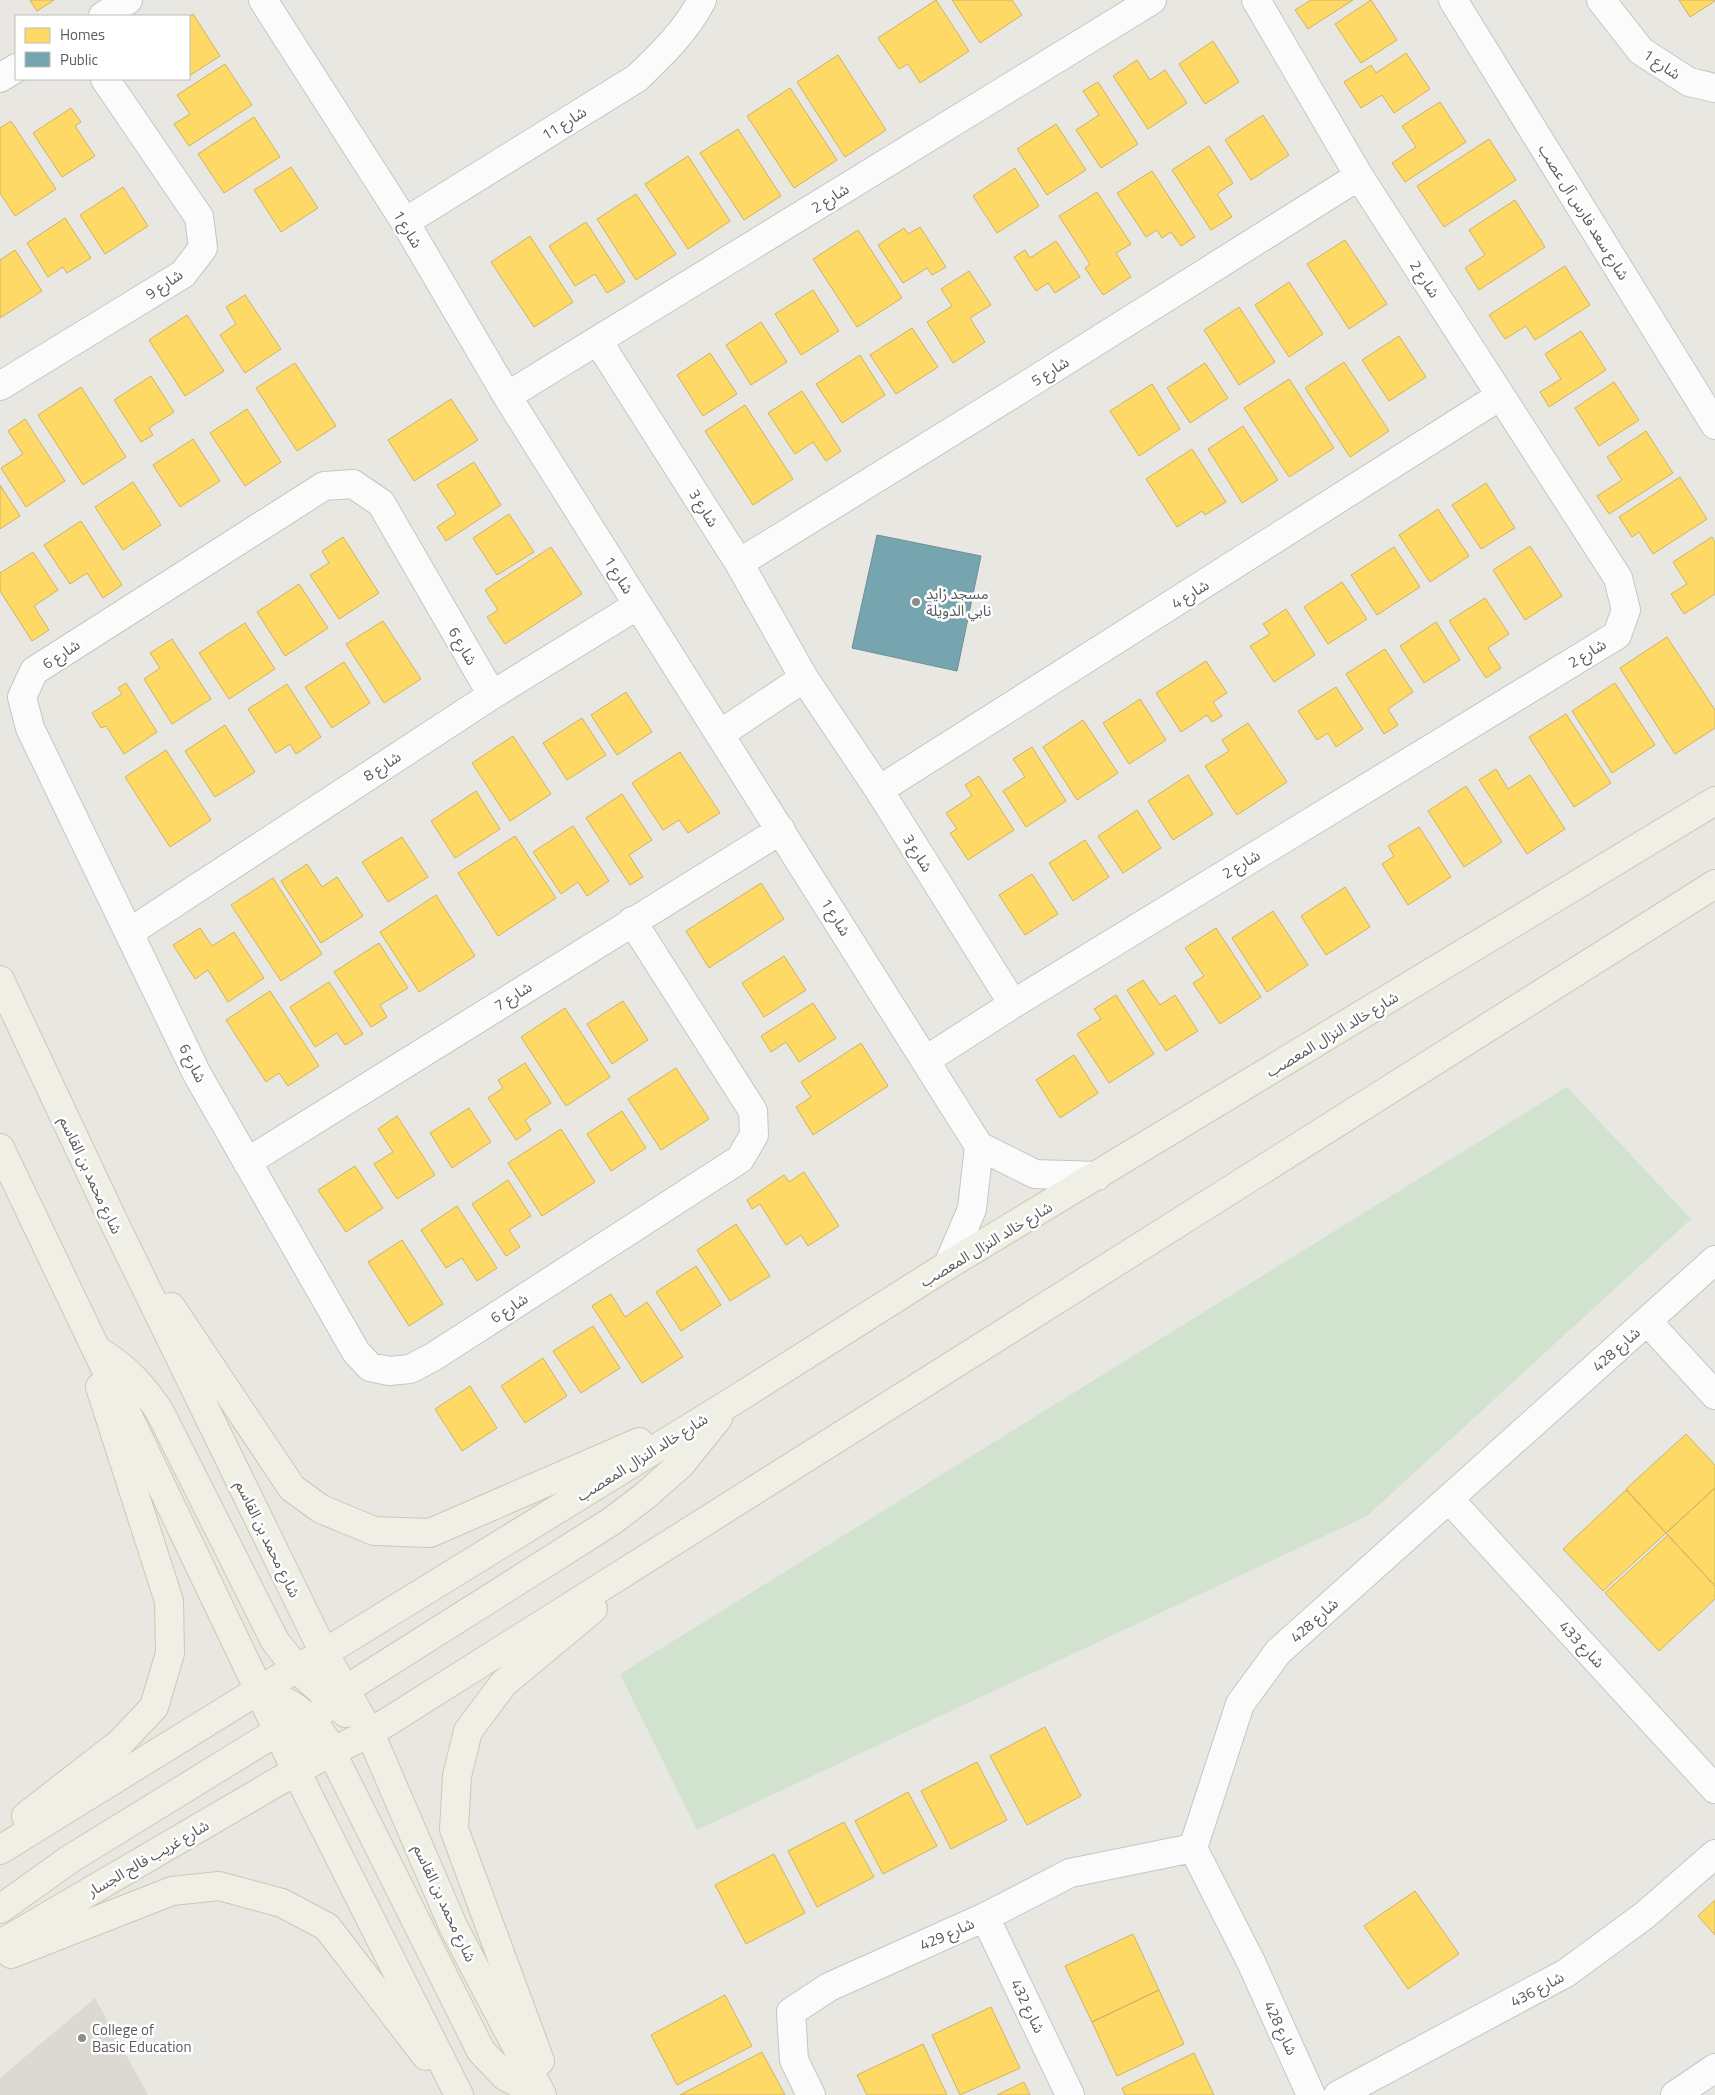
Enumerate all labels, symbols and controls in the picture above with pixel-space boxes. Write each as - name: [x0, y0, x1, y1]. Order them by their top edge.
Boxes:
- legend: [15, 15, 190, 80]
- text: Homes: [60, 23, 105, 46]
- street label: شارع 1: [1638, 43, 1686, 86]
- text: Public: [60, 48, 98, 71]
- street label: شارع 11: [537, 100, 592, 147]
- street label: شارع سعد فارس آل عصب: [1532, 140, 1635, 285]
- street label: شارع 2: [807, 177, 854, 219]
- street label: شارع 1: [387, 206, 429, 253]
- street label: شارع 2: [1403, 256, 1446, 303]
- street label: شارع 9: [141, 263, 188, 306]
- street label: شارع 5: [1027, 350, 1074, 392]
- street label: شارع 3: [683, 485, 725, 532]
- street label: شارع 1: [598, 552, 640, 599]
- street label: شارع 4: [1167, 573, 1214, 615]
- place label: مسجد زايد نابي الدويلة: [926, 582, 991, 622]
- marker: مسجد زايد نابي الدويلة: [910, 596, 922, 608]
- street label: شارع 6: [442, 623, 483, 670]
- street label: شارع 2: [1564, 632, 1611, 674]
- street label: شارع 6: [38, 633, 85, 676]
- street label: شارع 8: [359, 745, 406, 788]
- street label: شارع 3: [897, 830, 939, 877]
- street label: شارع 2: [1218, 843, 1265, 885]
- street label: شارع 1: [815, 894, 857, 941]
- street label: شارع 7: [490, 975, 537, 1017]
- street label: شارع خالد النزال المعصب: [1261, 985, 1403, 1084]
- street label: شارع 6: [173, 1040, 213, 1087]
- street label: شارع محمد بن القاسم: [53, 1112, 128, 1238]
- street label: شارع خالد النزال المعصب: [915, 1195, 1057, 1294]
- street label: شارع 6: [486, 1287, 533, 1330]
- street label: شارع 428: [1587, 1321, 1646, 1378]
- street label: شارع خالد النزال المعصب: [572, 1407, 713, 1508]
- street label: شارع محمد بن القاسم: [229, 1477, 306, 1602]
- street label: شارع 428: [1285, 1592, 1344, 1649]
- street label: شارع 433: [1553, 1615, 1610, 1674]
- street label: شارع غريب فالح الجسار: [82, 1814, 214, 1904]
- street label: شارع محمد بن القاسم: [407, 1840, 482, 1966]
- street label: شارع 429: [916, 1912, 979, 1957]
- street label: شارع 436: [1506, 1965, 1569, 2014]
- street label: شارع 432: [1004, 1975, 1051, 2038]
- street label: شارع 428: [1257, 1997, 1304, 2060]
- place label: College of Basic Education: [92, 2018, 192, 2058]
- marker: College of Basic Education: [76, 2032, 88, 2044]

